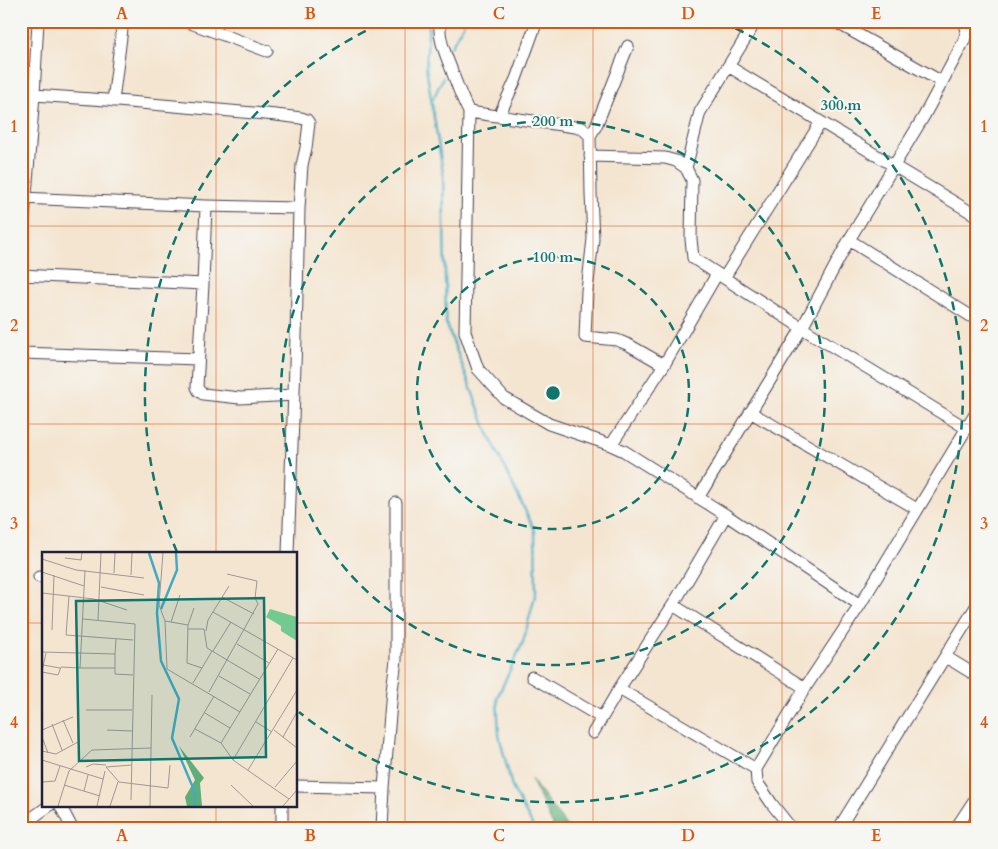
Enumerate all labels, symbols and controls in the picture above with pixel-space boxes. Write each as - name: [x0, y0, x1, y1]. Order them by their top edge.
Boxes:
- text: A: [116, 3, 128, 25]
- text: B: [304, 3, 316, 25]
- text: C: [493, 3, 505, 25]
- text: D: [681, 3, 695, 25]
- text: E: [871, 3, 881, 25]
- text: 300 m: [821, 95, 862, 115]
- text: 200 m: [533, 111, 574, 131]
- text: 1: [10, 116, 18, 138]
- text: 1: [980, 116, 988, 138]
- text: 100 m: [533, 247, 574, 267]
- text: 2: [10, 315, 18, 337]
- text: 2: [980, 315, 988, 337]
- centre of rings: [544, 384, 562, 402]
- text: 3: [10, 513, 18, 535]
- text: 3: [980, 513, 988, 535]
- inset map: [42, 552, 298, 806]
- text: 4: [10, 712, 18, 734]
- text: 4: [980, 712, 988, 734]
- text: A: [116, 825, 128, 847]
- text: B: [304, 825, 316, 847]
- text: C: [493, 825, 505, 847]
- text: D: [681, 825, 695, 847]
- text: E: [871, 825, 881, 847]

